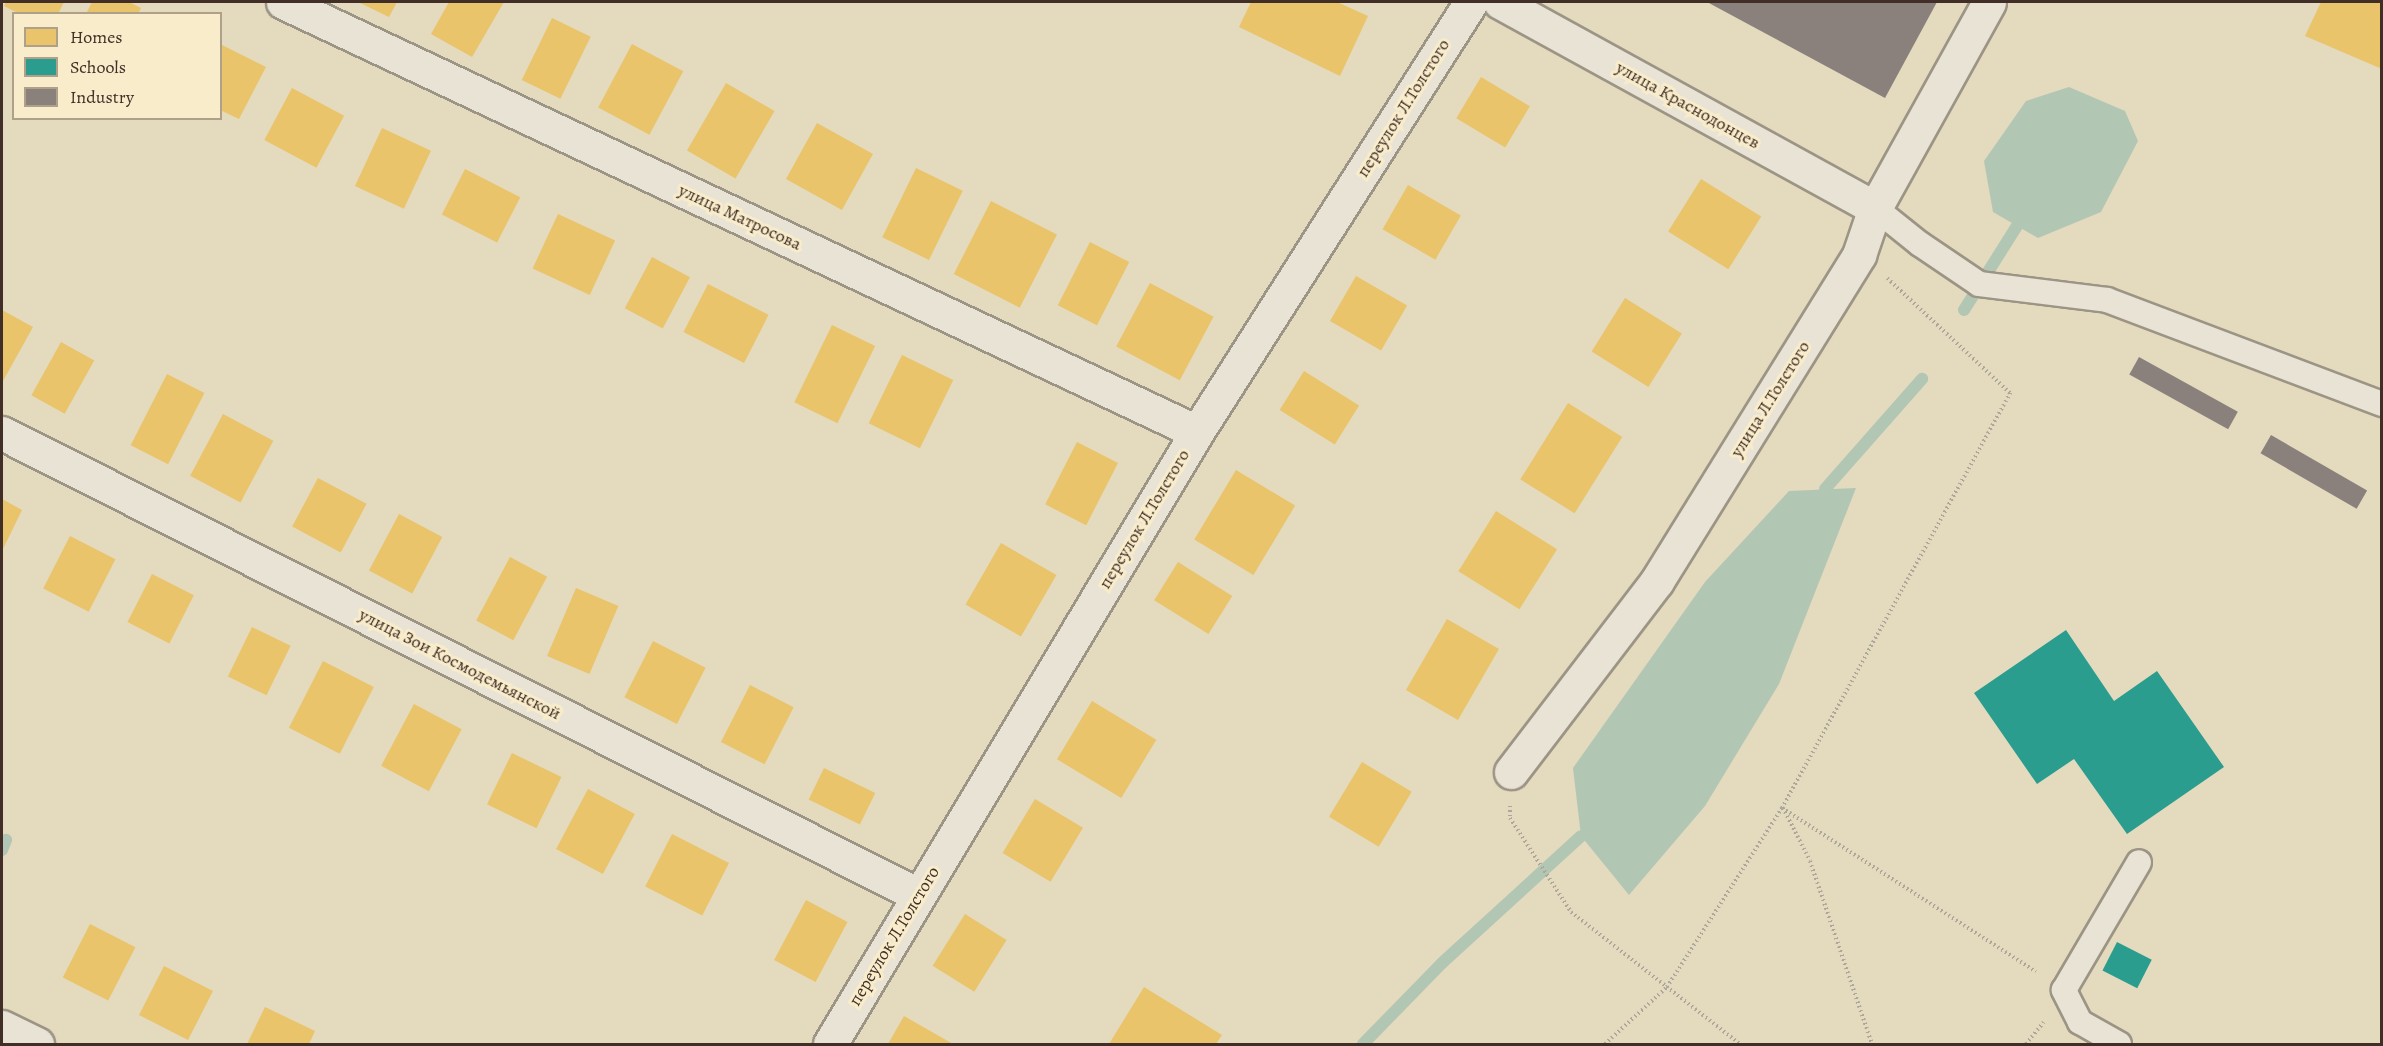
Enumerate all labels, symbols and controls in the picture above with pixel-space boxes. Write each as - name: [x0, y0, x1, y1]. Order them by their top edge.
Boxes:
- legend: [12, 12, 222, 120]
- text: Homes: [70, 25, 122, 49]
- street label: переулок Л.Толстого: [1352, 35, 1454, 181]
- text: Schools: [70, 55, 126, 79]
- street label: улица Краснодонцев: [1612, 57, 1764, 153]
- text: Industry: [70, 85, 134, 109]
- street label: улица Матросова: [675, 179, 805, 255]
- street label: улица Л.Толстого: [1726, 337, 1814, 461]
- street label: переулок Л.Толстого: [1094, 445, 1194, 593]
- street label: улица Зои Космодемьянской: [355, 604, 565, 724]
- street label: переулок Л.Толстого: [844, 862, 944, 1010]

